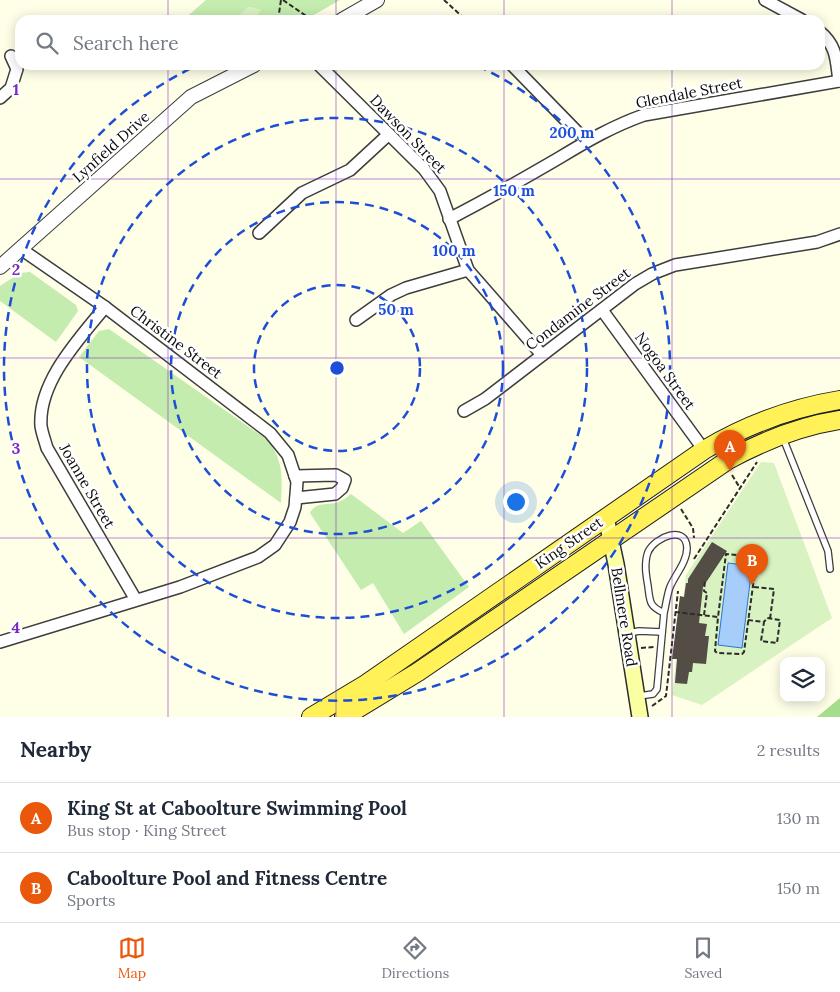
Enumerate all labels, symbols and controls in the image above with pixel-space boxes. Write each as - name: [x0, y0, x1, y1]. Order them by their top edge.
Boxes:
- search box: [15, 15, 825, 70]
- icon: search: [33, 29, 61, 57]
- text: Search here: [73, 31, 179, 55]
- street label: Glendale Street: [634, 73, 744, 112]
- text: 1: [13, 79, 19, 99]
- street label: Dawson Street: [366, 90, 451, 177]
- street label: Lynfield Drive: [68, 107, 153, 186]
- text: 200 m: [550, 123, 595, 142]
- text: 150 m: [493, 181, 535, 200]
- text: 100 m: [433, 241, 476, 260]
- text: 2: [12, 259, 20, 279]
- street label: Condamine Street: [522, 263, 634, 354]
- text: 50 m: [378, 300, 414, 319]
- street label: Christine Street: [126, 301, 226, 383]
- street label: Nogoa Street: [631, 328, 700, 413]
- centre of rings: [328, 359, 346, 377]
- pin: A: [714, 430, 746, 471]
- text: 3: [12, 438, 21, 458]
- street label: Joanne Street: [55, 439, 119, 532]
- your location: [503, 489, 529, 515]
- street label: King Street: [531, 512, 606, 573]
- pin: B: [736, 544, 768, 585]
- street label: Bellmere Road: [607, 566, 642, 668]
- text: 4: [12, 617, 21, 637]
- map controls: [780, 657, 825, 702]
- button: layers: [780, 657, 825, 702]
- text: Nearby: [20, 736, 91, 763]
- text: 2 results: [757, 740, 820, 760]
- text: King St at Caboolture Swimming Pool: [67, 796, 407, 820]
- text: A: [31, 808, 41, 828]
- text: 130 m: [777, 808, 820, 828]
- text: Bus stop · King Street: [67, 820, 227, 840]
- text: Caboolture Pool and Fitness Centre: [67, 866, 387, 890]
- text: B: [31, 878, 41, 898]
- text: 150 m: [777, 878, 820, 898]
- text: Sports: [67, 890, 116, 910]
- tab: Map: [118, 934, 146, 982]
- tab: Directions: [381, 934, 449, 982]
- tab: Saved: [684, 934, 722, 982]

